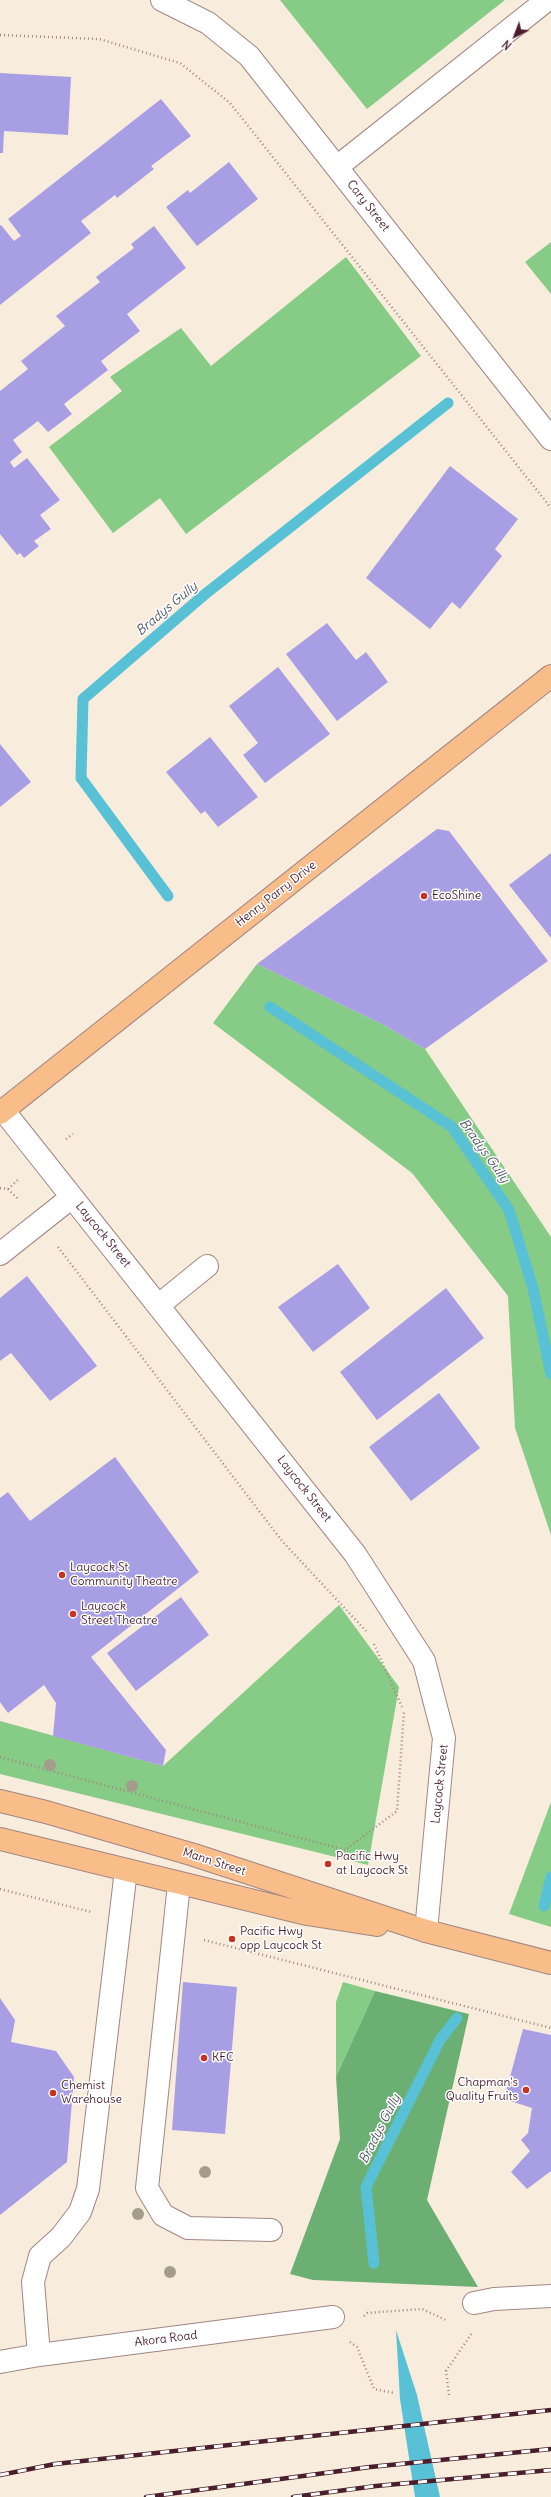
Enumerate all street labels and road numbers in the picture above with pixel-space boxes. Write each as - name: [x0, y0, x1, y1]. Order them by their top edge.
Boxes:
- street label: Cary Street: [343, 177, 393, 235]
- street label: Henry Parry Drive: [233, 858, 319, 930]
- street label: Laycock Street: [72, 1199, 134, 1271]
- street label: Laycock Street: [274, 1453, 334, 1525]
- street label: Laycock Street: [429, 1744, 451, 1824]
- street label: Mann Street: [181, 1845, 247, 1879]
- street label: Akora Road: [134, 2328, 198, 2350]

